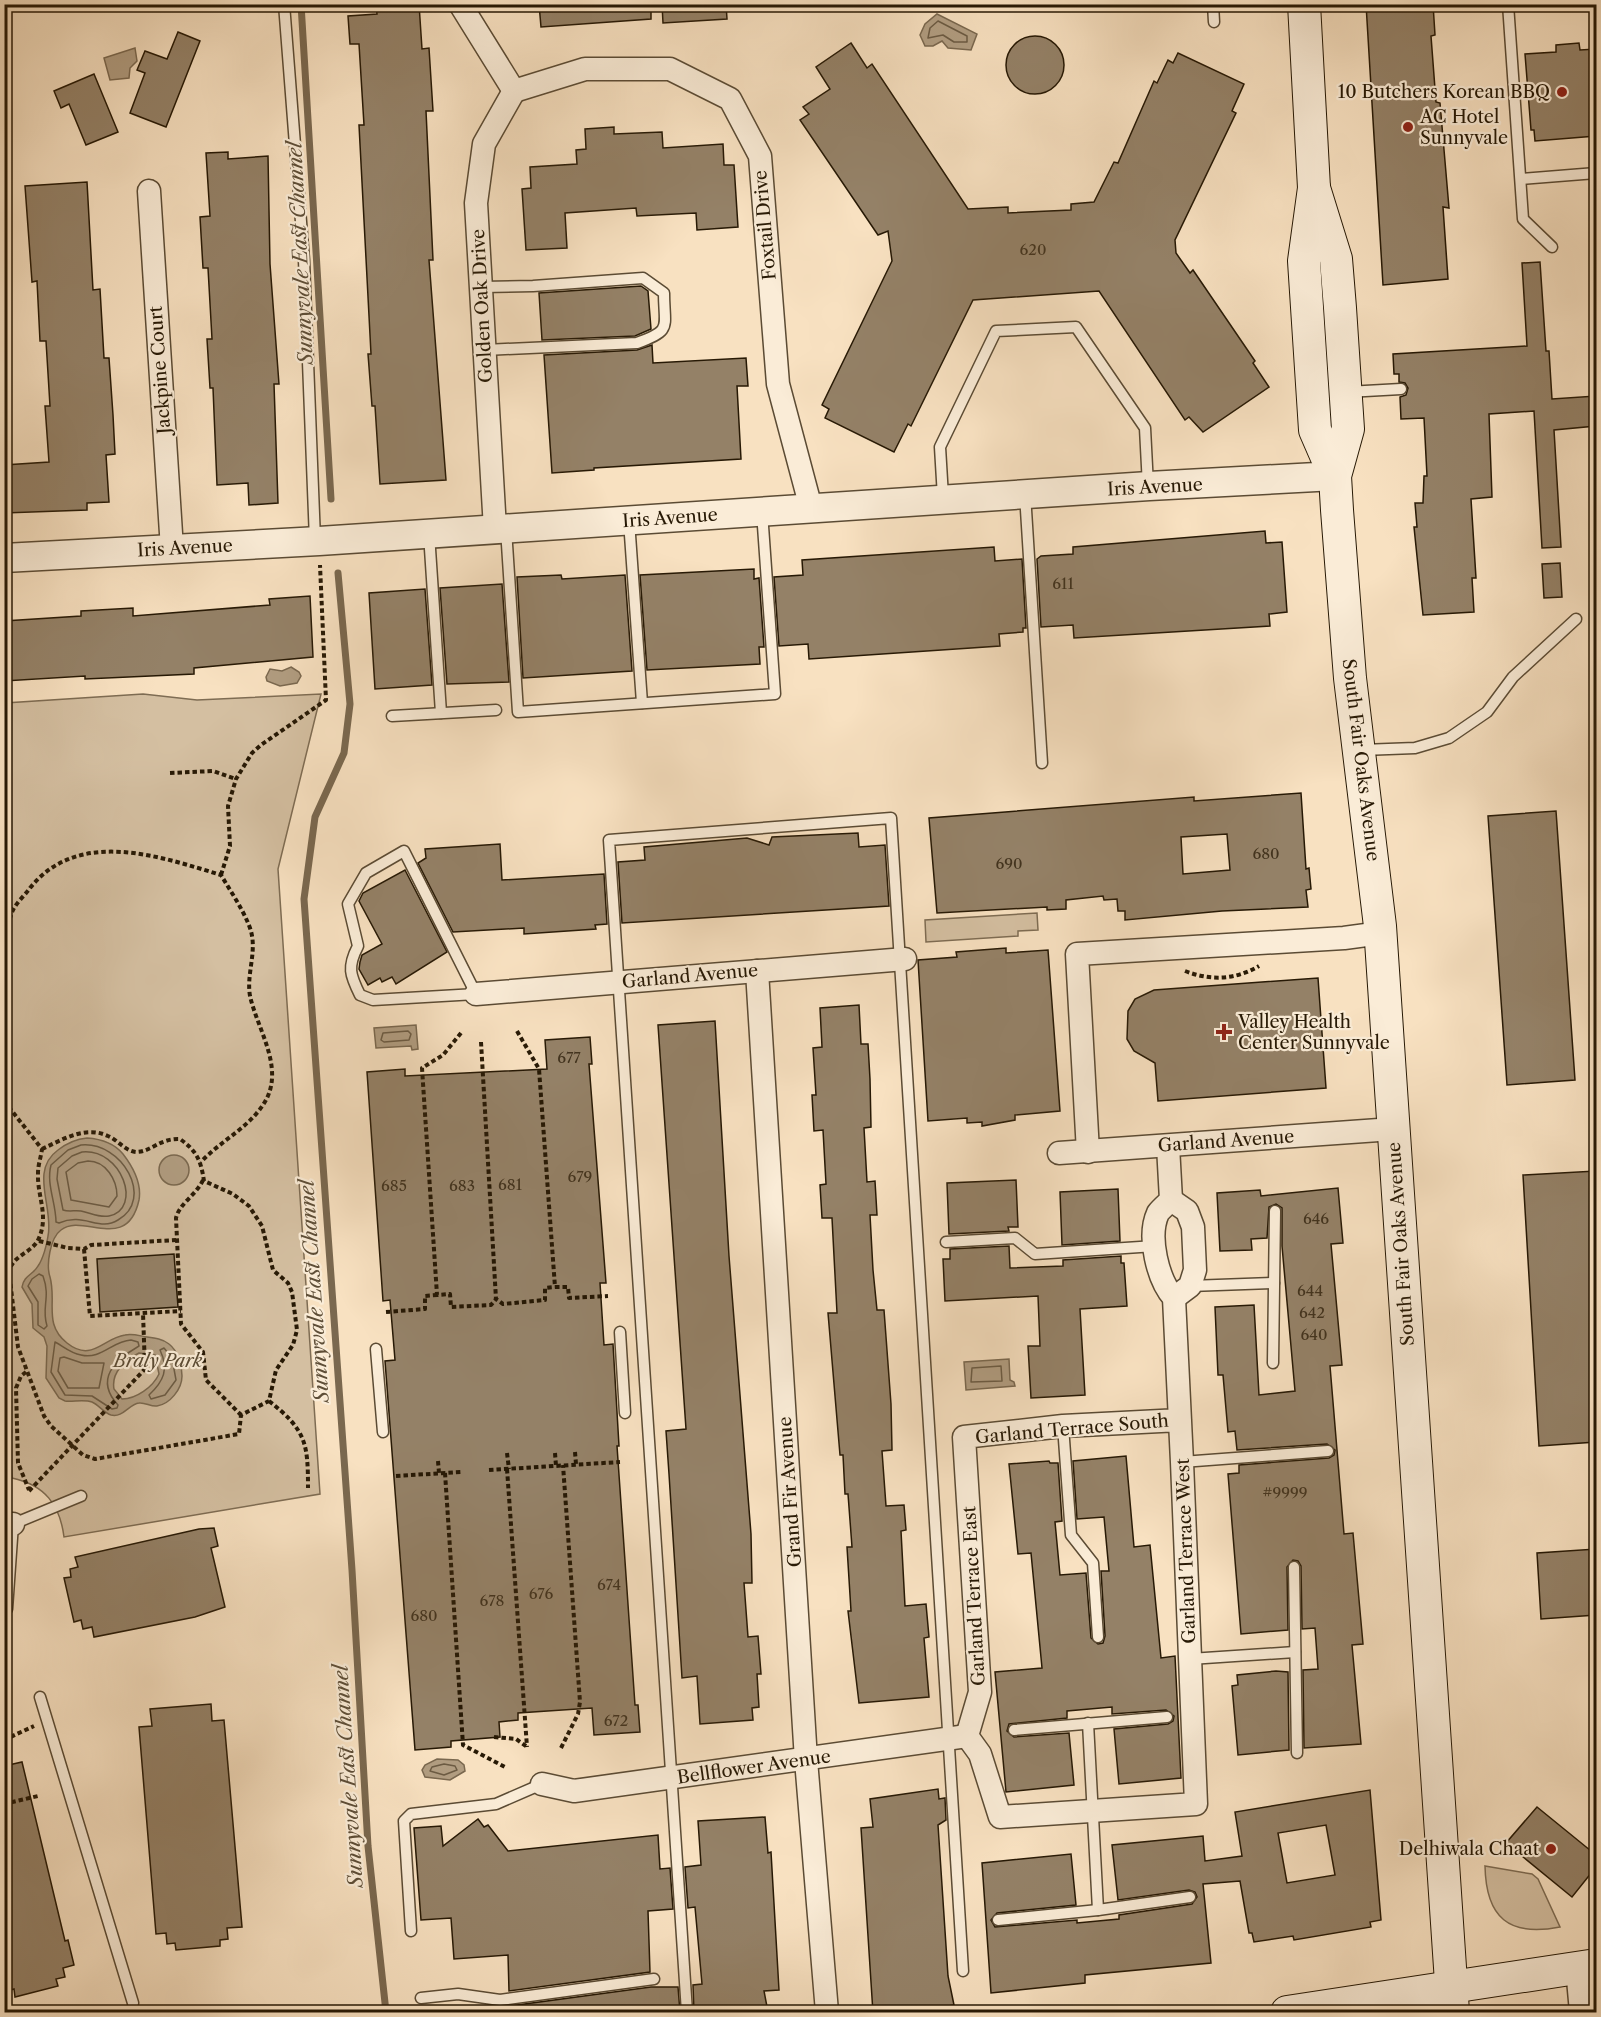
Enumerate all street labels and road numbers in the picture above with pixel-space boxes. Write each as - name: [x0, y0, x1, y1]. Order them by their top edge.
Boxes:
- street label: Foxtail Drive: [749, 169, 781, 281]
- street label: Golden Oak Drive: [467, 228, 497, 384]
- street label: Jackpine Court: [145, 305, 176, 438]
- street label: Iris Avenue: [1107, 474, 1203, 500]
- street label: Iris Avenue: [621, 504, 719, 532]
- street label: Iris Avenue: [137, 535, 233, 561]
- street label: South Fair Oaks Avenue: [1338, 657, 1384, 863]
- street label: Garland Avenue: [621, 959, 759, 993]
- street label: Garland Avenue: [1157, 1125, 1295, 1157]
- street label: South Fair Oaks Avenue: [1383, 1141, 1419, 1347]
- street label: Garland Terrace South: [974, 1410, 1170, 1448]
- street label: Grand Fir Avenue: [774, 1416, 806, 1568]
- street label: Garland Terrace West: [1172, 1457, 1200, 1644]
- street label: Garland Terrace East: [958, 1505, 990, 1686]
- street label: Bellflower Avenue: [676, 1745, 832, 1789]

